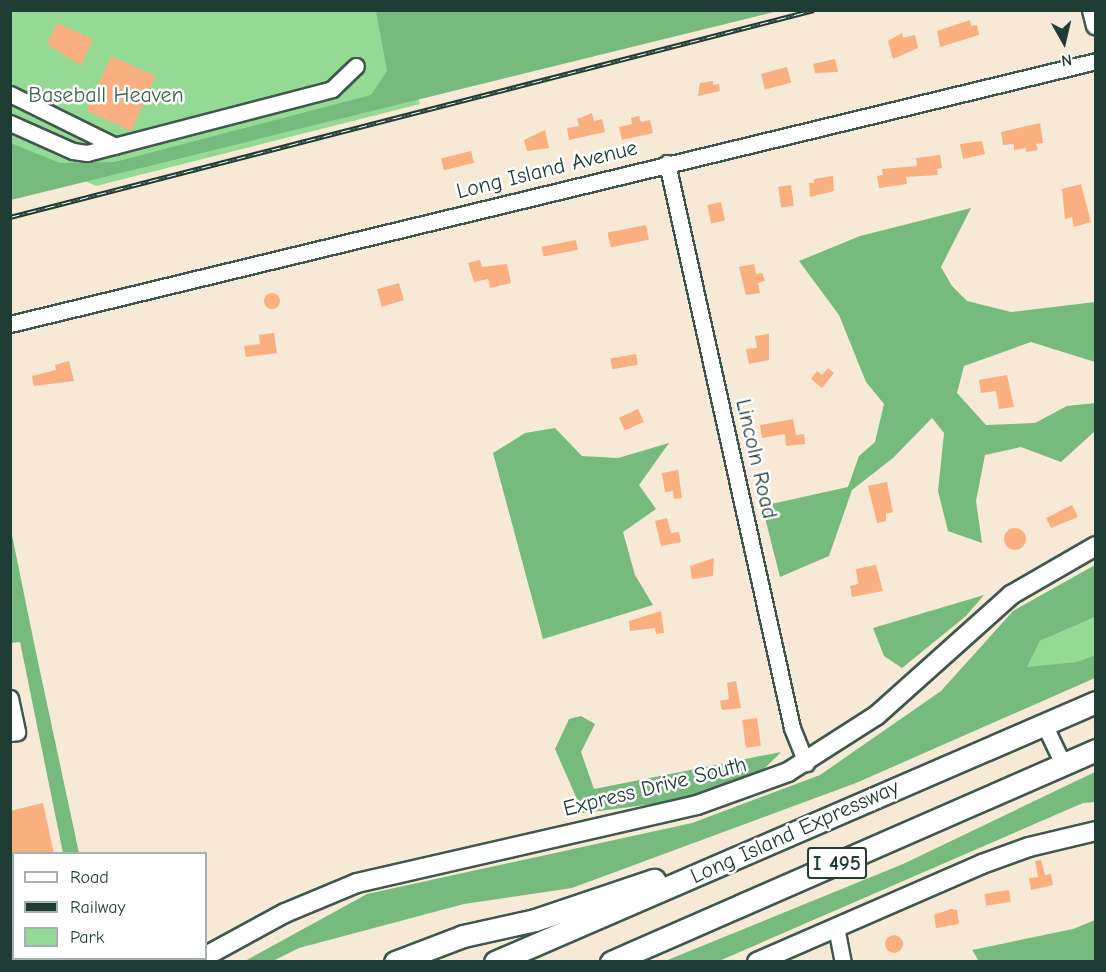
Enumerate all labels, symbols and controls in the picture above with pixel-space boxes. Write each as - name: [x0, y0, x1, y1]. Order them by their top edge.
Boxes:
- north arrow: [1034, 12, 1094, 72]
- text: N: [1060, 50, 1073, 69]
- park label: Baseball Heaven: [28, 83, 184, 109]
- street label: Long Island Avenue: [454, 135, 640, 205]
- street label: Lincoln Road: [729, 396, 783, 522]
- street label: Express Drive South: [561, 751, 749, 823]
- street label: Long Island Expressway: [687, 774, 903, 890]
- road number: I 495: [807, 845, 867, 881]
- legend: [12, 852, 207, 960]
- text: Road: [70, 867, 109, 888]
- text: Railway: [70, 897, 126, 918]
- text: Park: [70, 927, 104, 948]

